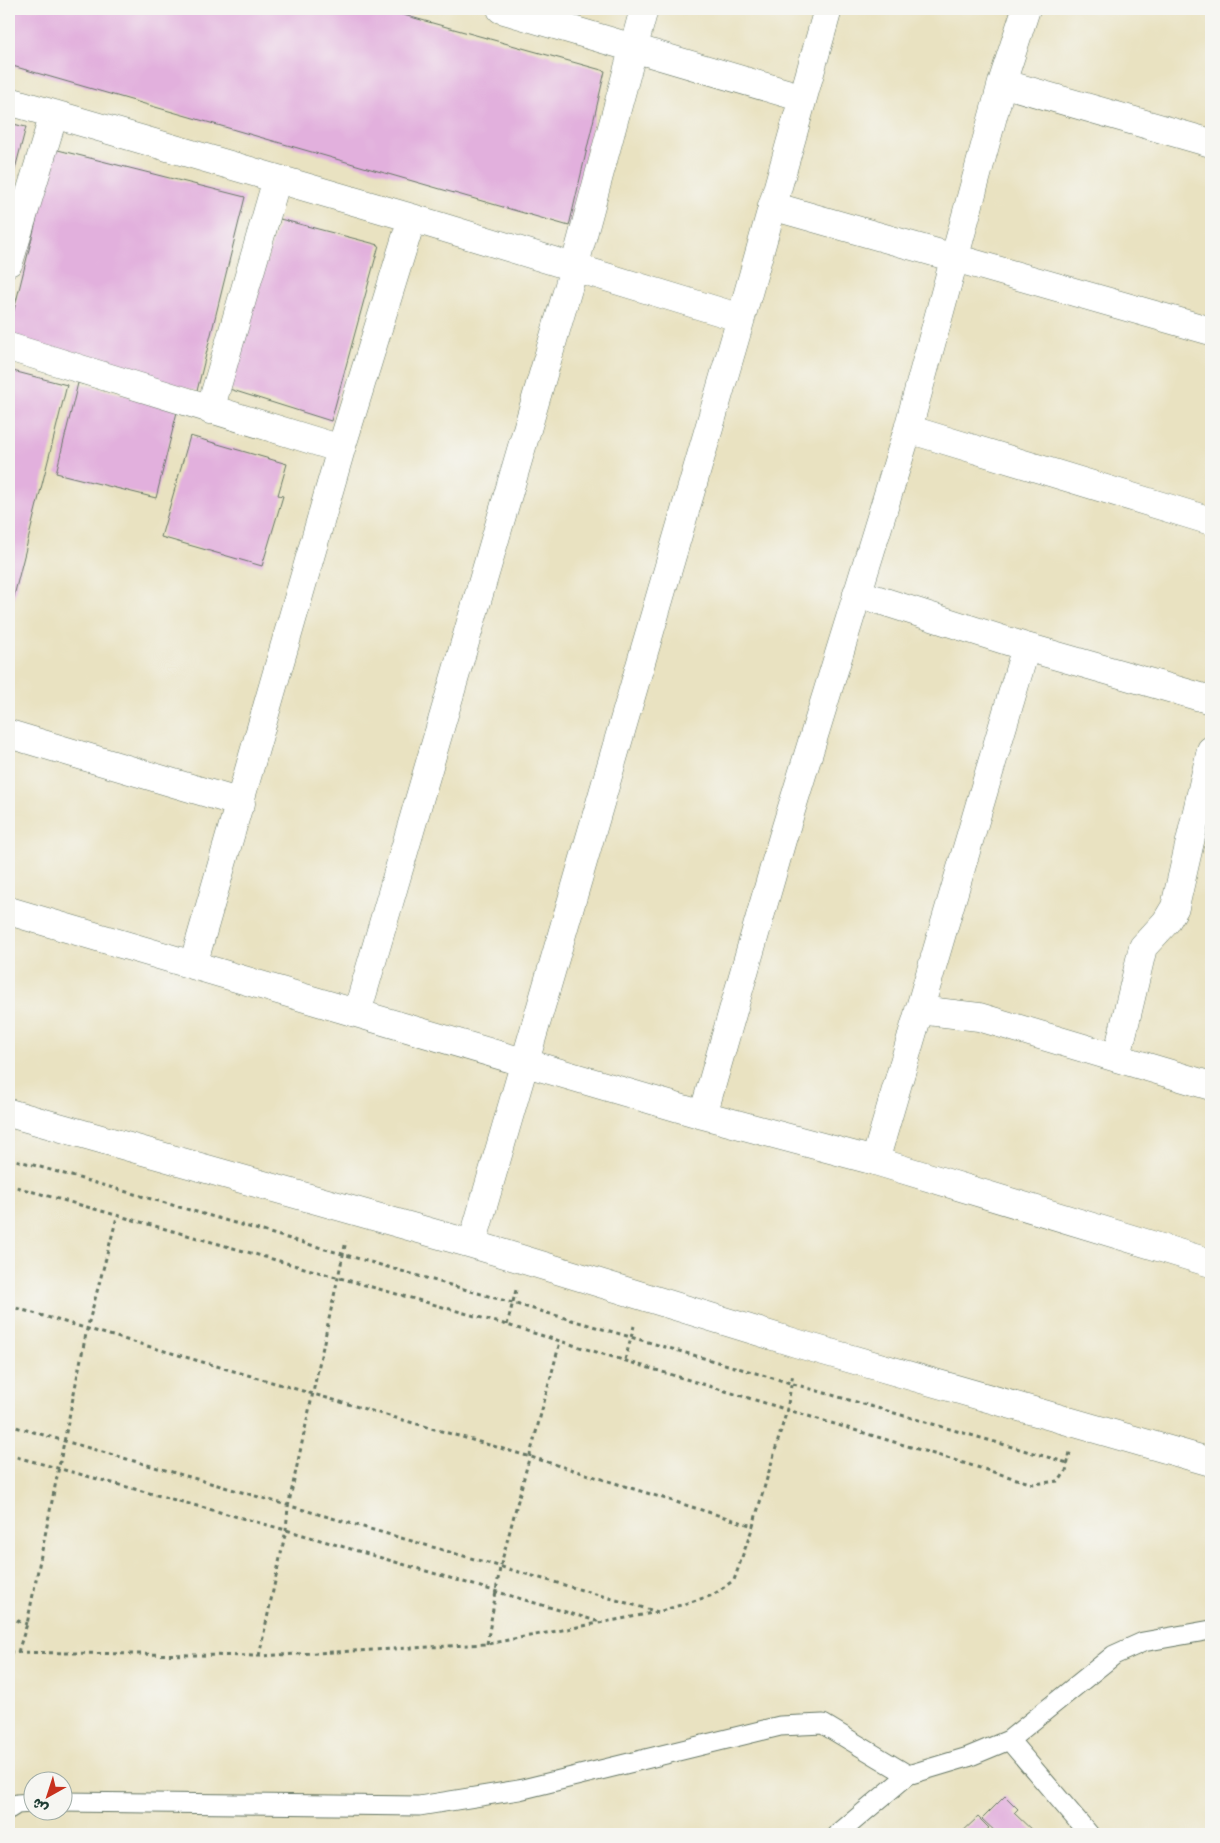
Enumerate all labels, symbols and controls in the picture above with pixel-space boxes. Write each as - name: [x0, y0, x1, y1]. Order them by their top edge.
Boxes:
- north arrow: [22, 1770, 72, 1820]
- text: ش: [30, 1793, 53, 1816]

